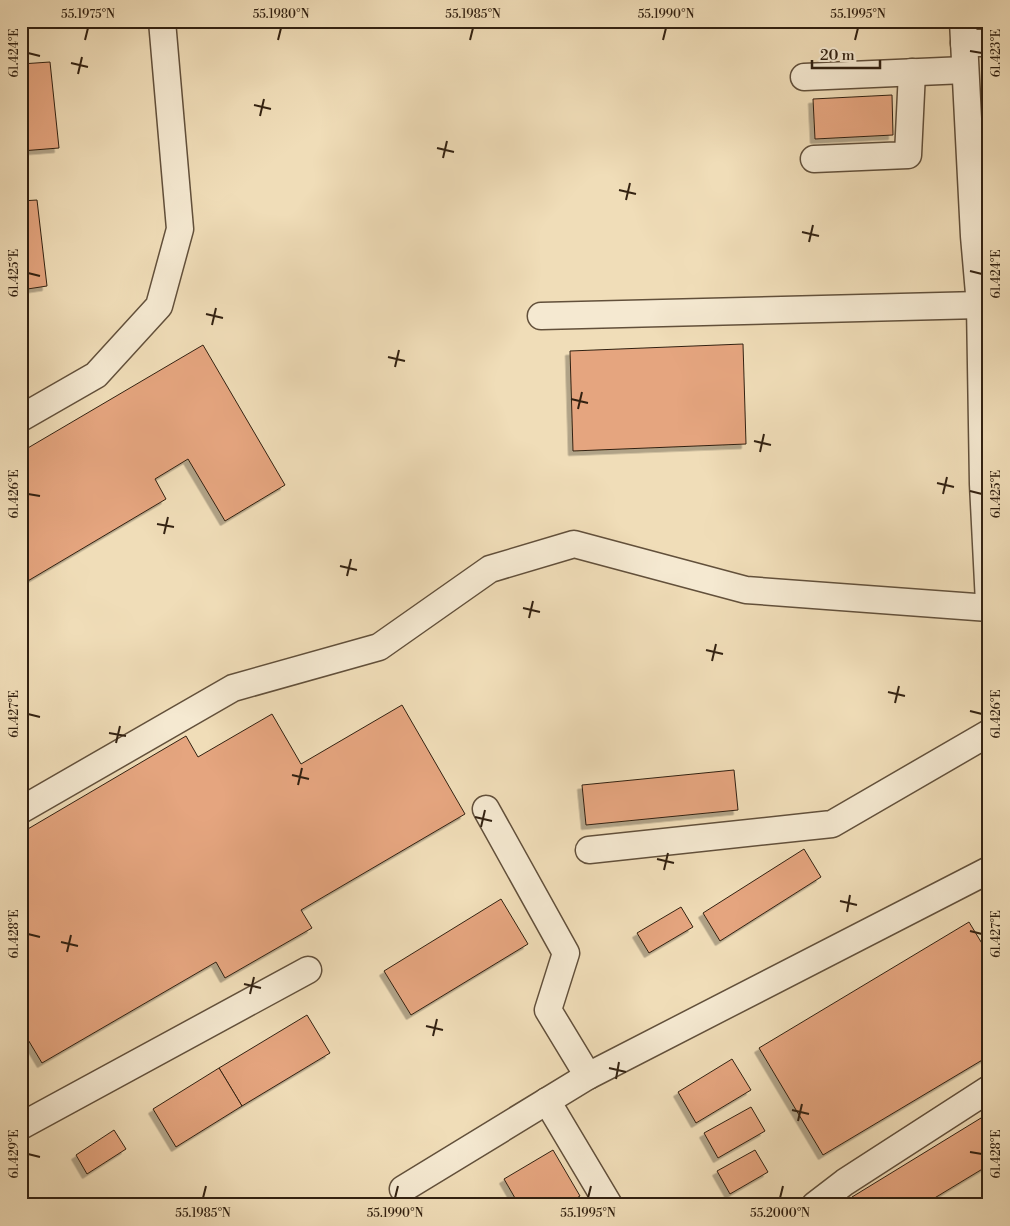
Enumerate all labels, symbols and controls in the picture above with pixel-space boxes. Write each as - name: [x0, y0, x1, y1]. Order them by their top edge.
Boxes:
- text: 55.1975°N: [61, 7, 115, 22]
- text: 55.1980°N: [253, 7, 309, 22]
- text: 55.1985°N: [445, 7, 501, 22]
- text: 55.1990°N: [638, 7, 694, 22]
- text: 55.1995°N: [830, 7, 886, 22]
- text: 61.424°E: [7, 29, 22, 77]
- text: 61.423°E: [989, 29, 1004, 77]
- scale bar: [812, 38, 880, 70]
- text: 20 m: [820, 46, 855, 65]
- text: 61.425°E: [7, 249, 22, 297]
- text: 61.424°E: [989, 250, 1004, 298]
- text: 61.426°E: [7, 470, 22, 518]
- text: 61.425°E: [989, 470, 1004, 518]
- text: 61.427°E: [7, 690, 22, 738]
- text: 61.426°E: [989, 690, 1004, 738]
- text: 61.428°E: [7, 910, 22, 959]
- text: 61.427°E: [989, 910, 1004, 958]
- text: 61.429°E: [7, 1130, 22, 1178]
- text: 61.428°E: [989, 1130, 1004, 1179]
- text: 55.1985°N: [175, 1206, 231, 1221]
- text: 55.1990°N: [367, 1206, 423, 1221]
- text: 55.1995°N: [560, 1206, 616, 1221]
- text: 55.2000°N: [750, 1206, 810, 1221]

